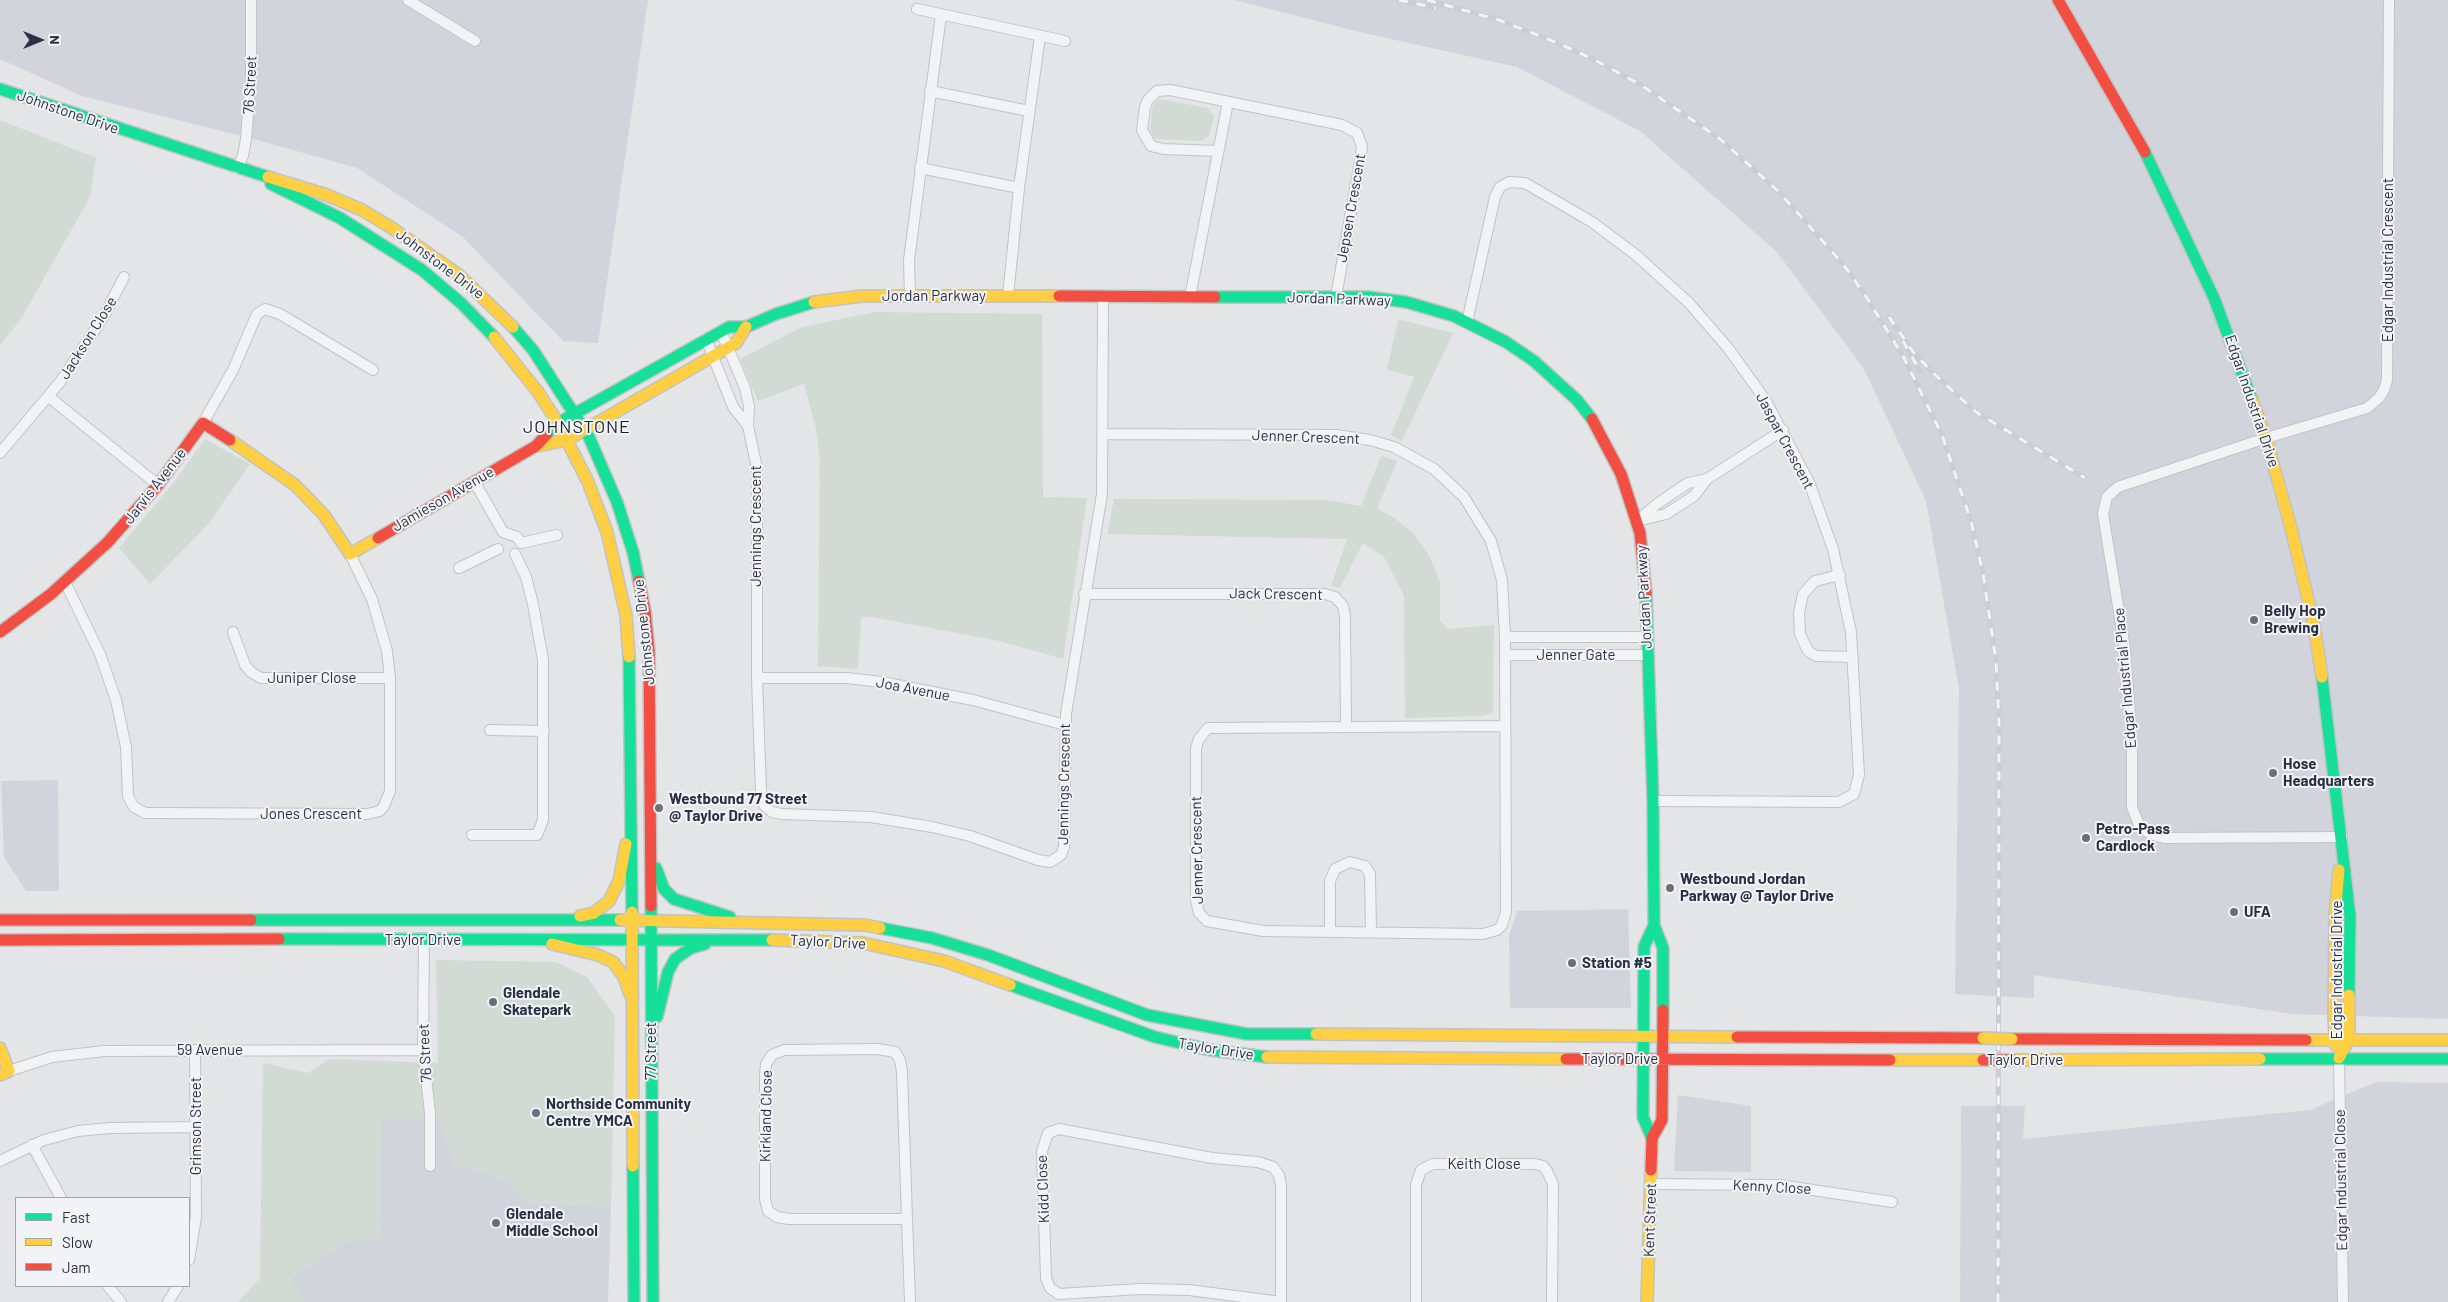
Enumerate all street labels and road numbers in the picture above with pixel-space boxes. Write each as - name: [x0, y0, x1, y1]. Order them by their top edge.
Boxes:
- street label: 76 Street: [239, 55, 261, 115]
- street label: Johnstone Drive: [15, 86, 121, 138]
- street label: Jepsen Crescent: [1333, 152, 1369, 264]
- street label: Edgar Industrial Crescent: [2379, 178, 2397, 342]
- street label: Johnstone Drive: [392, 225, 488, 303]
- street label: Jordan Parkway: [882, 287, 986, 305]
- street label: Jordan Parkway: [1287, 288, 1391, 310]
- street label: Jackson Close: [55, 293, 121, 383]
- street label: Edgar Industrial Drive: [2221, 332, 2283, 470]
- street label: Jaspar Crescent: [1752, 390, 1818, 492]
- street label: Jenner Crescent: [1252, 426, 1360, 448]
- street label: Jarvis Avenue: [120, 445, 190, 527]
- street label: Jamieson Avenue: [389, 463, 497, 535]
- street label: Jennings Crescent: [747, 465, 765, 587]
- street label: Jordan Parkway: [1632, 545, 1656, 649]
- street label: Johnstone Drive: [630, 578, 658, 686]
- street label: Jack Crescent: [1229, 584, 1323, 604]
- street label: Edgar Industrial Place: [2110, 607, 2140, 749]
- street label: Jenner Gate: [1536, 646, 1616, 664]
- street label: Juniper Close: [267, 669, 357, 687]
- street label: Joa Avenue: [874, 673, 952, 705]
- street label: Jennings Crescent: [1054, 723, 1074, 845]
- street label: Jenner Crescent: [1187, 796, 1207, 904]
- street label: Jones Crescent: [260, 805, 362, 823]
- street label: Edgar Industrial Drive: [2328, 901, 2346, 1039]
- street label: Taylor Drive: [385, 931, 461, 949]
- street label: Taylor Drive: [789, 931, 867, 953]
- street label: 77 Street: [642, 1022, 660, 1080]
- street label: 76 Street: [414, 1023, 436, 1083]
- street label: Taylor Drive: [1177, 1034, 1255, 1064]
- street label: 59 Avenue: [177, 1041, 243, 1059]
- street label: Taylor Drive: [1582, 1050, 1658, 1068]
- street label: Taylor Drive: [1987, 1051, 2063, 1069]
- street label: Kirkland Close: [756, 1070, 776, 1162]
- street label: Grimson Street: [187, 1077, 205, 1175]
- street label: Edgar Industrial Close: [2331, 1109, 2351, 1251]
- street label: Kidd Close: [1033, 1155, 1053, 1223]
- street label: Keith Close: [1447, 1155, 1521, 1173]
- street label: Kenny Close: [1732, 1176, 1812, 1198]
- street label: Kent Street: [1640, 1182, 1660, 1258]

